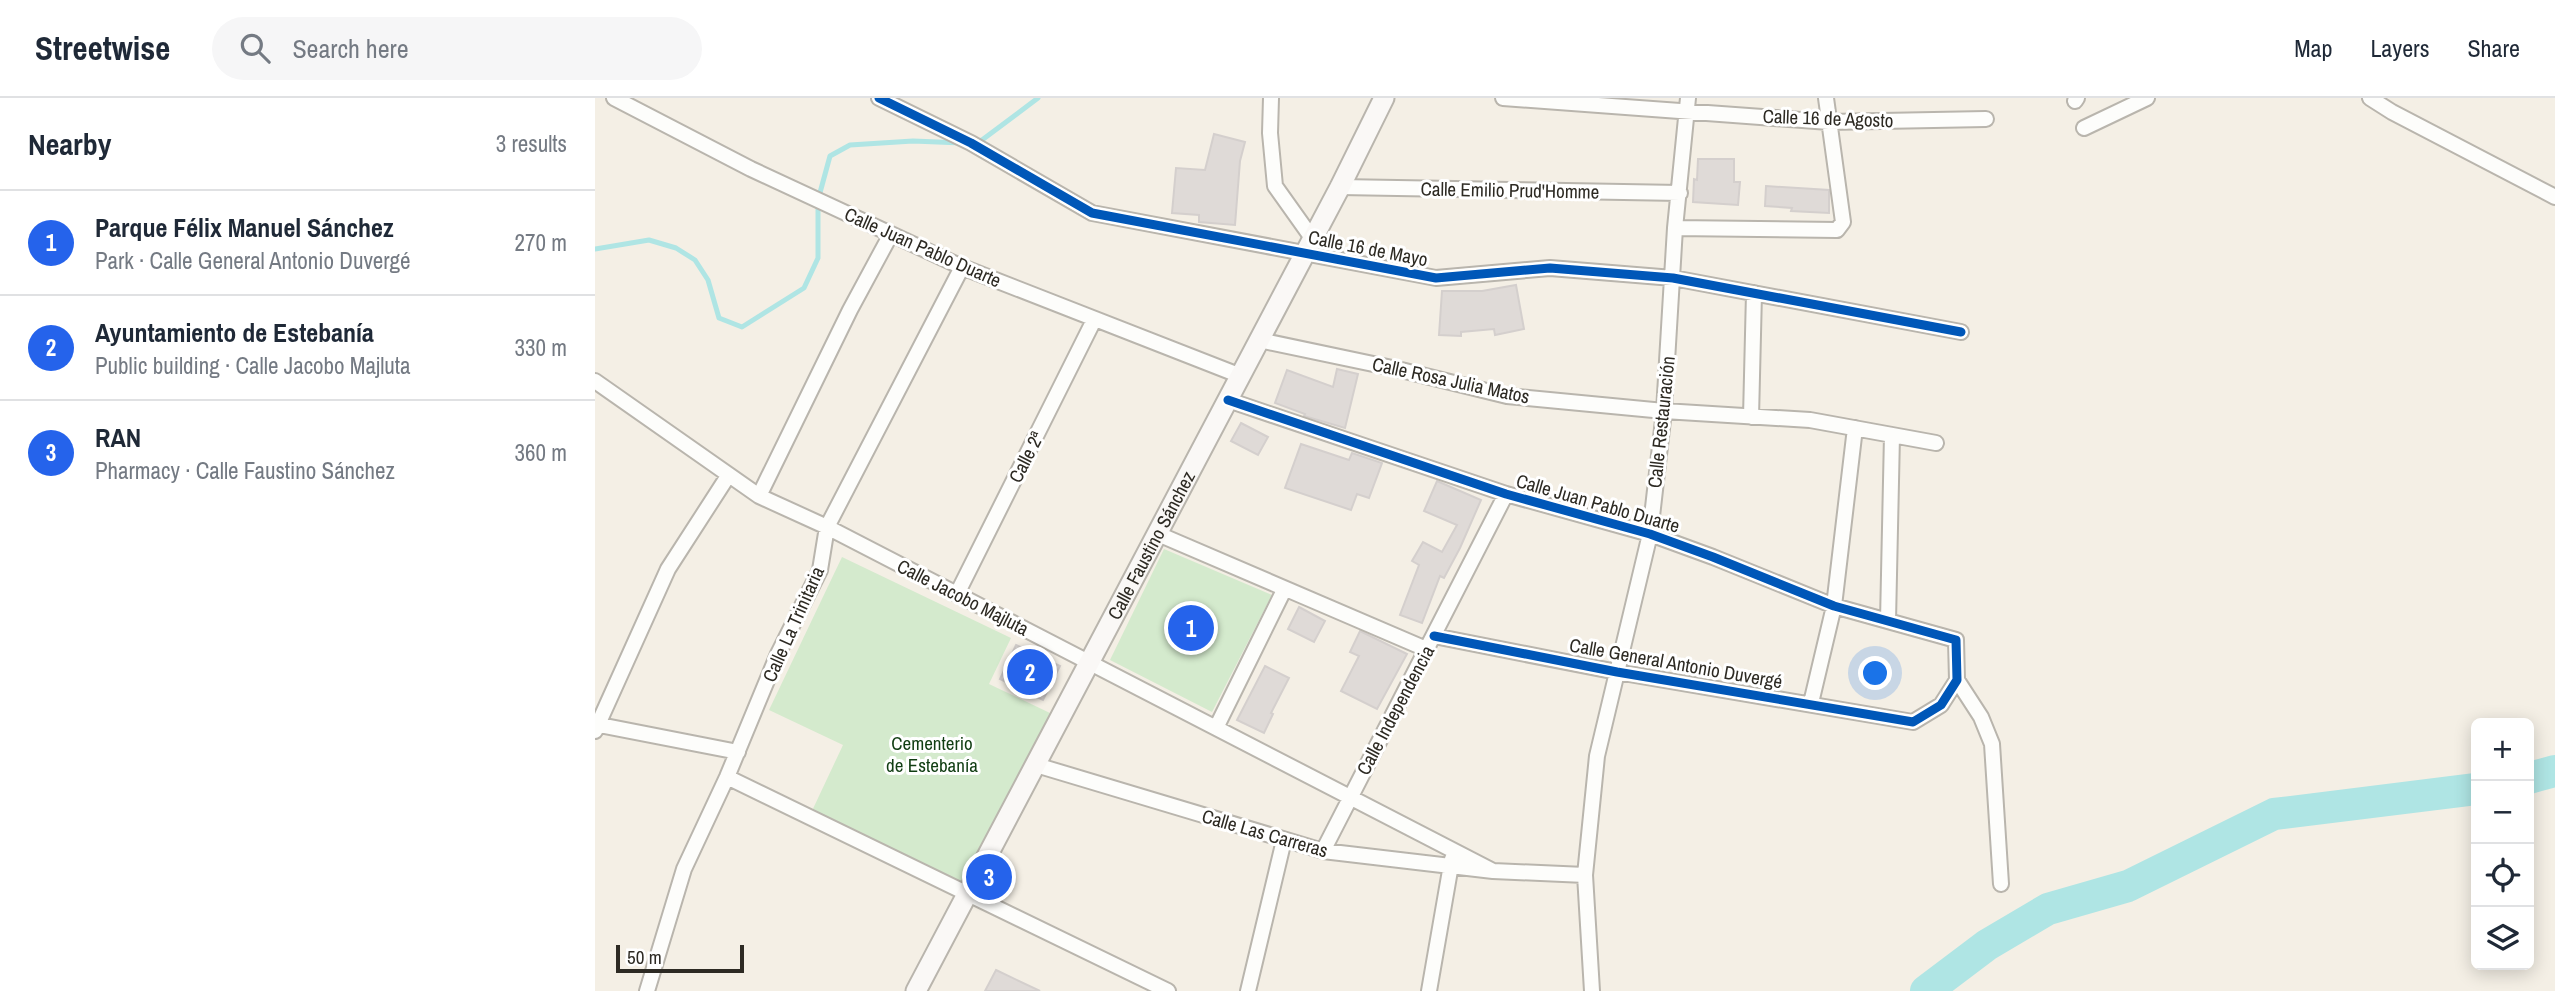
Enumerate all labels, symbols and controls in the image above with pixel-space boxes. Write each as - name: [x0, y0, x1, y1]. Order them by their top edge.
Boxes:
- search box: [212, 17, 702, 80]
- text: Streetwise: [35, 26, 170, 70]
- icon: search: [236, 29, 274, 67]
- text: Search here: [292, 31, 409, 66]
- text: Map: [2294, 32, 2332, 64]
- text: Layers: [2370, 32, 2429, 64]
- text: Share: [2467, 32, 2520, 64]
- street label: Calle 16 de Agosto: [1762, 103, 1894, 133]
- text: Nearby: [28, 124, 111, 164]
- text: 3 results: [496, 128, 567, 159]
- street label: Calle Emilio Prud'Homme: [1420, 175, 1600, 205]
- street label: Calle Juan Pablo Duarte: [841, 201, 1005, 293]
- text: Parque Félix Manuel Sánchez: [95, 210, 394, 245]
- street label: Calle 16 de Mayo: [1306, 224, 1430, 272]
- text: 1: [46, 227, 56, 258]
- text: 270 m: [515, 227, 567, 258]
- text: Park · Calle General Antonio Duvergé: [95, 245, 411, 276]
- text: Ayuntamiento de Estebanía: [95, 315, 374, 350]
- text: 2: [46, 332, 56, 363]
- text: 330 m: [515, 332, 567, 363]
- text: Public building · Calle Jacobo Majluta: [95, 350, 411, 381]
- street label: Calle Rosa Julia Matos: [1370, 351, 1532, 409]
- street label: Calle Restauración: [1641, 355, 1681, 489]
- text: RAN: [95, 420, 141, 455]
- street label: Calle 2ª: [1002, 427, 1050, 487]
- text: 3: [46, 437, 56, 468]
- text: 360 m: [515, 437, 567, 468]
- text: Pharmacy · Calle Faustino Sánchez: [95, 455, 395, 486]
- street label: Calle Faustino Sánchez: [1101, 466, 1201, 624]
- street label: Calle Juan Pablo Duarte: [1513, 467, 1683, 539]
- street label: Calle Jacobo Majluta: [893, 553, 1034, 642]
- street label: Calle La Trinitaria: [756, 562, 830, 686]
- pin: 1: [1168, 602, 1214, 654]
- street label: Calle General Antonio Duvergé: [1568, 631, 1784, 695]
- street label: Calle Independencia: [1350, 641, 1440, 779]
- pin: 2: [1007, 646, 1053, 698]
- your location: [1858, 656, 1892, 690]
- map controls: [2471, 718, 2534, 970]
- button: +: [2471, 718, 2534, 781]
- park label: Cementerio de Estebanía: [886, 730, 978, 778]
- button: −: [2471, 781, 2534, 844]
- street label: Calle Las Carreras: [1199, 803, 1331, 863]
- button: locate: [2471, 844, 2534, 907]
- pin: 3: [966, 851, 1012, 903]
- button: layers: [2471, 907, 2534, 970]
- scale bar: [616, 942, 744, 974]
- text: 50 m: [627, 944, 662, 970]

